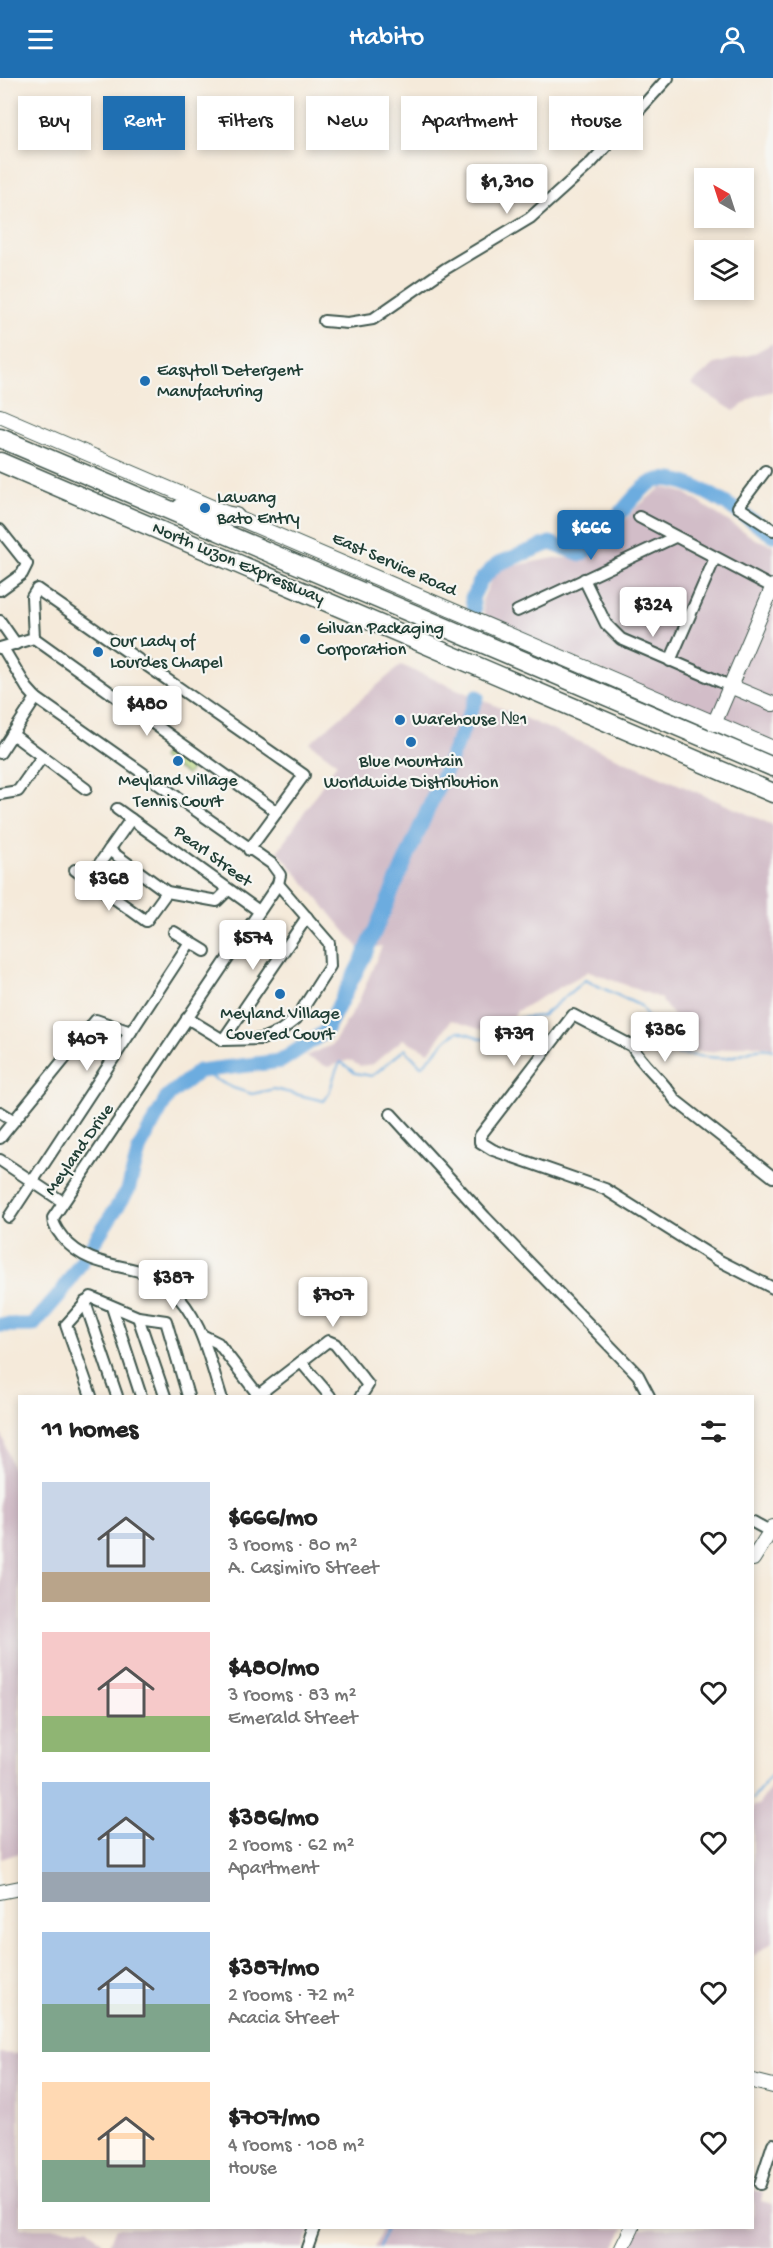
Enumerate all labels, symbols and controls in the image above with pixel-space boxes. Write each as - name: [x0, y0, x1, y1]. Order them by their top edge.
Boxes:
- icon: menu: [24, 23, 57, 56]
- text: Habito: [349, 23, 424, 55]
- icon: person: [716, 23, 749, 56]
- chip: Buy: [18, 96, 91, 150]
- chip: Rent: [103, 96, 185, 150]
- chip: Filters: [197, 96, 294, 150]
- chip: New: [306, 96, 389, 150]
- chip: Apartment: [401, 96, 537, 150]
- chip: House: [549, 96, 643, 150]
- pin: $1,310: [458, 164, 556, 215]
- north arrow: [694, 168, 754, 228]
- map controls: [694, 168, 754, 300]
- text: $1,310: [480, 172, 534, 195]
- button: layers: [694, 240, 754, 300]
- place label: Easytoll Detergent Manufacturing: [157, 361, 304, 403]
- marker: Easytoll Detergent Manufacturing: [138, 374, 152, 388]
- place label: Lawang Bato Entry: [216, 488, 300, 530]
- marker: Lawang Bato Entry: [198, 501, 212, 515]
- pin: $666: [555, 510, 627, 561]
- street label: North Luzon Expressway: [149, 518, 327, 610]
- text: $666: [571, 518, 611, 541]
- street label: East Service Road: [328, 528, 461, 602]
- pin: $324: [617, 587, 689, 638]
- text: $324: [634, 595, 672, 618]
- place label: Gilvan Packaging Corporation: [317, 619, 444, 661]
- place label: Our Lady of Lourdes Chapel: [110, 632, 223, 674]
- marker: Gilvan Packaging Corporation: [298, 632, 312, 646]
- marker: Our Lady of Lourdes Chapel: [91, 645, 105, 659]
- pin: $480: [111, 686, 183, 737]
- text: $480: [127, 694, 167, 717]
- place label: Warehouse №1: [412, 710, 527, 731]
- marker: Warehouse №1: [393, 713, 407, 727]
- marker: Blue Mountain Worldwide Distribution: [404, 735, 418, 749]
- place label: Blue Mountain Worldwide Distribution: [324, 752, 499, 794]
- marker: Meyland Village Tennis Court: [171, 754, 185, 768]
- place label: Meyland Village Tennis Court: [118, 771, 238, 813]
- street label: Pearl Street: [168, 821, 257, 893]
- pin: $368: [73, 861, 145, 912]
- text: $368: [89, 869, 129, 892]
- pin: $574: [217, 920, 289, 971]
- text: $574: [233, 928, 273, 951]
- marker: Meyland Village Covered Court: [273, 987, 287, 1001]
- place label: Meyland Village Covered Court: [220, 1004, 340, 1046]
- pin: $386: [629, 1012, 701, 1063]
- pin: $739: [478, 1016, 550, 1067]
- text: $386: [645, 1020, 685, 1043]
- pin: $407: [51, 1021, 123, 1072]
- text: $739: [494, 1024, 534, 1047]
- text: $407: [67, 1029, 107, 1052]
- street label: Meyland Drive: [41, 1099, 120, 1200]
- pin: $387: [137, 1260, 209, 1311]
- text: $387: [153, 1268, 193, 1291]
- pin: $707: [297, 1277, 369, 1328]
- text: $707: [312, 1285, 354, 1308]
- icon: filters: [697, 1415, 730, 1448]
- text: 11 homes: [42, 1416, 138, 1447]
- text: $666/mo: [228, 1504, 317, 1535]
- icon: home: [90, 1506, 162, 1578]
- icon: heart: [697, 1526, 730, 1559]
- text: 3 rooms · 80 m²: [228, 1535, 357, 1558]
- text: A. Casimiro Street: [228, 1558, 379, 1581]
- text: $480/mo: [228, 1654, 319, 1685]
- icon: home: [90, 1656, 162, 1728]
- icon: heart: [697, 1676, 730, 1709]
- text: 3 rooms · 83 m²: [228, 1685, 356, 1708]
- text: Emerald Street: [228, 1708, 357, 1731]
- text: $386/mo: [228, 1804, 319, 1835]
- icon: home: [90, 1806, 162, 1878]
- icon: heart: [697, 1826, 730, 1859]
- text: 2 rooms · 62 m²: [228, 1835, 355, 1858]
- text: Apartment: [228, 1858, 318, 1881]
- text: $387/mo: [228, 1954, 319, 1985]
- icon: home: [90, 1956, 162, 2028]
- icon: heart: [697, 1976, 730, 2009]
- text: 2 rooms · 72 m²: [228, 1985, 355, 2008]
- text: Acacia Street: [228, 2008, 338, 2031]
- text: $707/mo: [228, 2104, 320, 2135]
- icon: home: [90, 2106, 162, 2178]
- icon: heart: [697, 2126, 730, 2159]
- text: 4 rooms · 108 m²: [228, 2135, 365, 2158]
- text: House: [228, 2158, 277, 2181]

